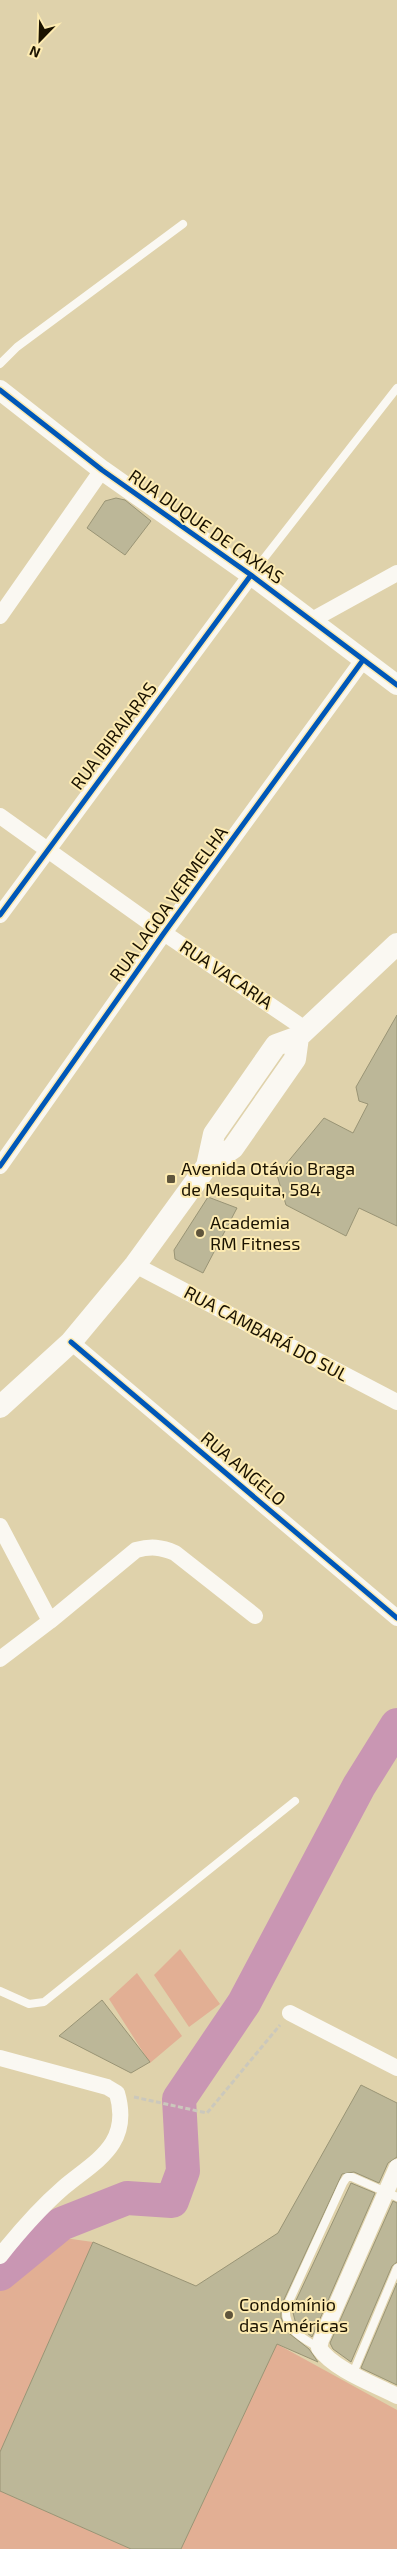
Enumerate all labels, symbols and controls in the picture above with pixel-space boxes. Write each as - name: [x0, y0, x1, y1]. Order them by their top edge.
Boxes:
- north arrow: [15, 15, 65, 65]
- text: N: [27, 43, 43, 62]
- street label: RUA DUQUE DE CAXIAS: [125, 464, 288, 588]
- street label: RUA IBIRAIARAS: [66, 677, 161, 794]
- street label: RUA LAGOA VERMELHA: [105, 821, 232, 985]
- street label: RUA VACARIA: [176, 935, 278, 1014]
- place label: Avenida Otávio Braga de Mesquita, 584: [181, 1157, 355, 1200]
- marker: Avenida Otávio Braga de Mesquita, 584: [165, 1173, 177, 1185]
- place label: Academia RM Fitness: [210, 1211, 300, 1254]
- marker: Academia RM Fitness: [194, 1227, 206, 1239]
- street label: RUA CAMBARÁ DO SUL: [181, 1281, 352, 1386]
- street label: RUA ANGELO: [197, 1426, 290, 1510]
- place label: Condomínio das Américas: [239, 2293, 348, 2336]
- marker: Condomínio das Américas: [223, 2309, 235, 2321]

